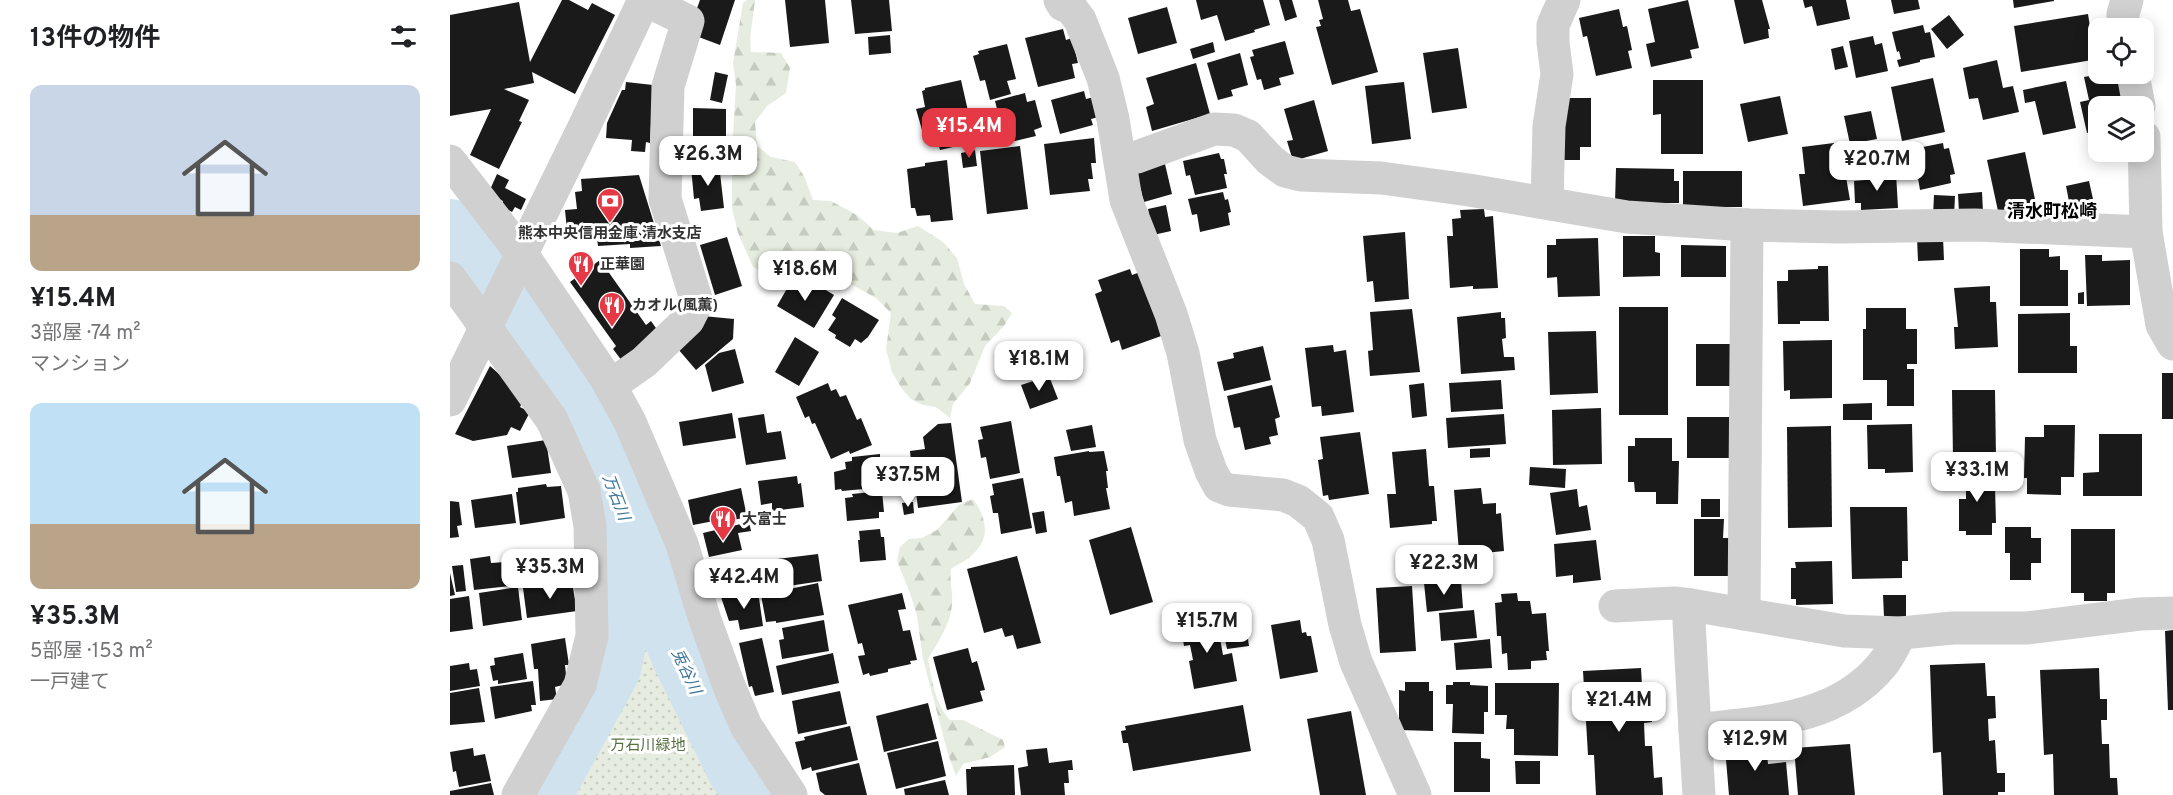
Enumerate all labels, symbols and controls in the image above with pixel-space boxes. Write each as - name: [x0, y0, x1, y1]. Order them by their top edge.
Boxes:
- map controls: [2088, 18, 2154, 162]
- button: locate: [2088, 18, 2154, 84]
- icon: filters: [387, 20, 420, 53]
- text: 13件の物件: [30, 23, 160, 56]
- button: layers: [2088, 96, 2154, 162]
- pin: ¥15.4M: [920, 108, 1018, 159]
- text: ¥15.4M: [936, 114, 1002, 140]
- icon: home: [171, 124, 279, 232]
- pin: ¥26.3M: [659, 136, 757, 187]
- pin: ¥20.7M: [1828, 141, 1926, 192]
- text: ¥26.3M: [673, 142, 743, 168]
- text: ¥20.7M: [1843, 147, 1911, 173]
- bank icon: 熊本中央信用金庫 清水支店: [595, 186, 625, 224]
- district label: 清水町松崎: [2007, 201, 2097, 224]
- place label: 熊本中央信用金庫 清水支店: [518, 224, 702, 244]
- restaurant icon: 正華園: [566, 249, 596, 287]
- pin: ¥18.6M: [756, 251, 854, 302]
- place label: 正華園: [600, 256, 645, 275]
- text: ¥18.6M: [772, 257, 838, 283]
- text: ¥15.4M: [30, 283, 116, 316]
- restaurant icon: カオル(風薫): [597, 290, 627, 328]
- place label: カオル(風薫): [632, 297, 718, 316]
- text: 3部屋 · 74 m²: [30, 321, 140, 347]
- pin: ¥18.1M: [990, 341, 1088, 392]
- text: ¥18.1M: [1008, 347, 1070, 373]
- text: マンション: [30, 352, 130, 378]
- icon: home: [171, 442, 279, 550]
- pin: ¥33.1M: [1928, 452, 2026, 503]
- pin: ¥37.5M: [859, 457, 957, 508]
- text: ¥33.1M: [1945, 458, 2009, 484]
- text: ¥37.5M: [875, 463, 941, 489]
- water label: 万石川: [597, 472, 634, 526]
- restaurant icon: 大富士: [708, 504, 738, 542]
- place label: 大富士: [742, 511, 787, 530]
- pin: ¥22.3M: [1395, 545, 1493, 596]
- pin: ¥35.3M: [501, 549, 599, 600]
- text: ¥22.3M: [1409, 551, 1479, 577]
- text: ¥35.3M: [515, 555, 585, 581]
- pin: ¥42.4M: [695, 559, 793, 610]
- text: ¥42.4M: [708, 565, 780, 591]
- text: ¥35.3M: [30, 601, 120, 634]
- pin: ¥15.7M: [1158, 603, 1256, 654]
- text: ¥15.7M: [1176, 609, 1238, 635]
- text: 5部屋 · 153 m²: [30, 639, 153, 665]
- water label: 兎谷川: [666, 646, 705, 700]
- text: 一戸建て: [30, 670, 110, 696]
- pin: ¥21.4M: [1570, 682, 1668, 733]
- text: ¥21.4M: [1586, 688, 1652, 714]
- pin: ¥12.9M: [1706, 721, 1804, 772]
- text: ¥12.9M: [1722, 727, 1788, 753]
- park label: 万石川緑地: [610, 737, 686, 756]

